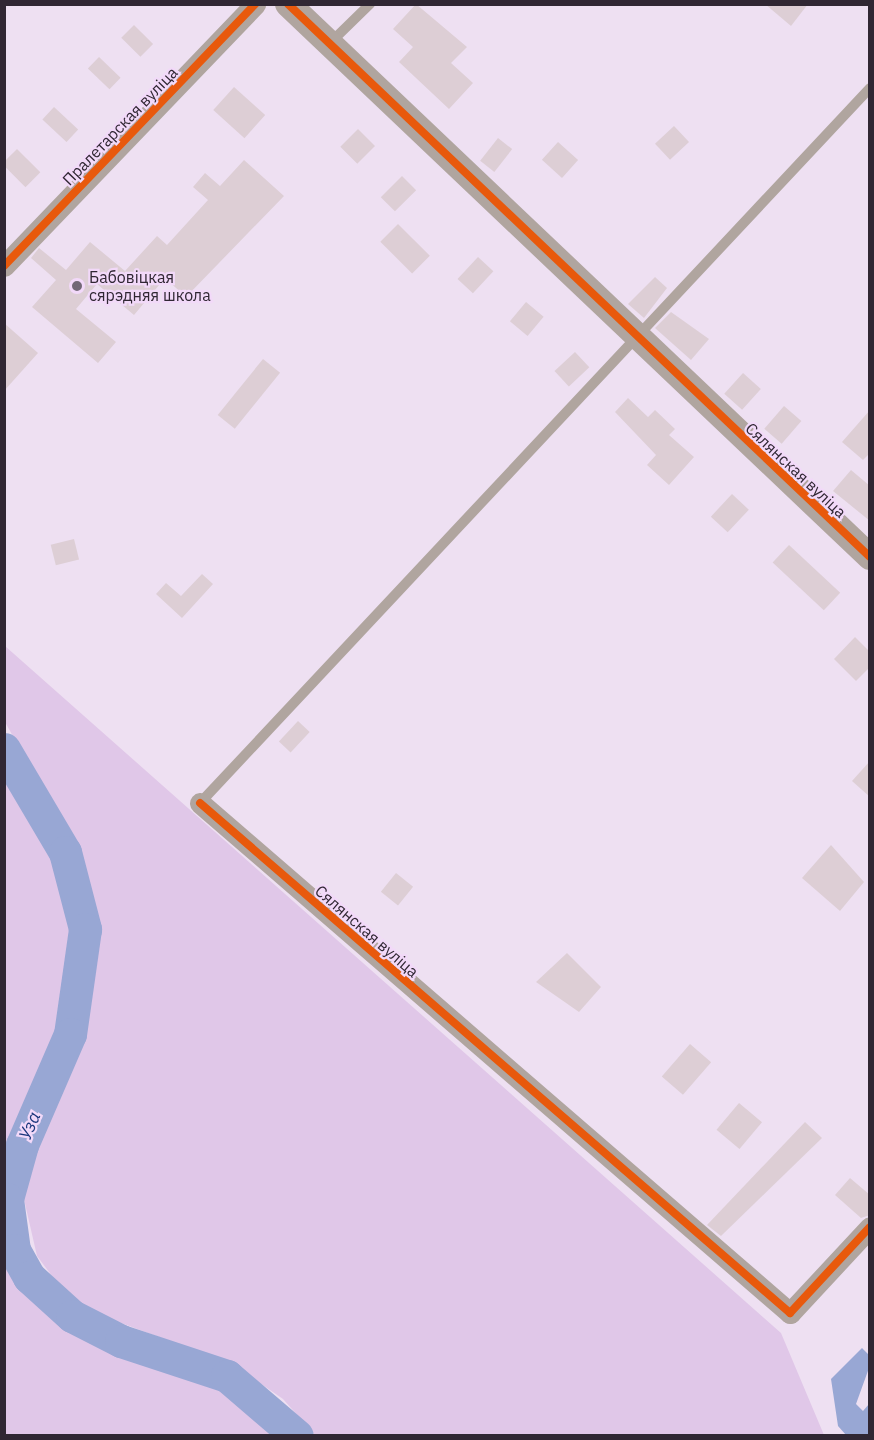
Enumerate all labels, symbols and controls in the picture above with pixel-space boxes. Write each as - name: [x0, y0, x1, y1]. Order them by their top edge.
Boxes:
- street label: Пралетарская вуліца: [59, 63, 181, 189]
- place label: Бабовіцкая сярэдняя школа: [89, 267, 211, 305]
- marker: Бабовіцкая сярэдняя школа: [70, 279, 84, 293]
- street label: Сялянская вуліца: [742, 418, 850, 522]
- street label: Сялянская вуліца: [311, 881, 423, 981]
- water label: Уза: [15, 1109, 45, 1143]

